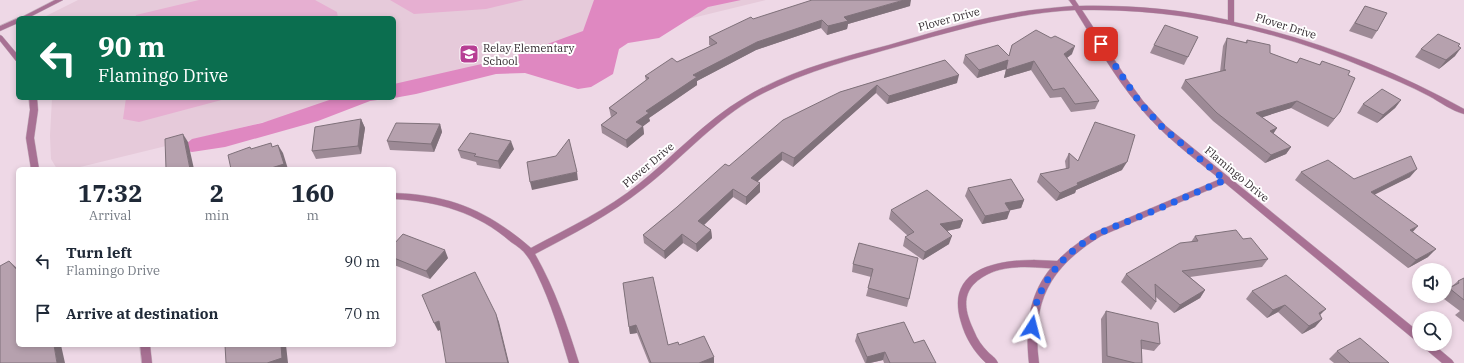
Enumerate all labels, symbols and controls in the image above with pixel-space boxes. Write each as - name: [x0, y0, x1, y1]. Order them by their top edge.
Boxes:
- street label: Plover Drive: [917, 4, 981, 34]
- street label: Plover Drive: [1254, 10, 1318, 42]
- pin: [1084, 27, 1118, 61]
- text: 90 m: [98, 28, 165, 65]
- icon: left: [32, 32, 84, 84]
- icon: arrive: [1090, 33, 1112, 55]
- place label: Relay Elementary School: [483, 41, 574, 68]
- school or university icon: Relay Elementary School: [458, 43, 480, 65]
- text: Flamingo Drive: [98, 64, 228, 87]
- street label: Plover Drive: [619, 139, 677, 191]
- street label: Flamingo Drive: [1202, 143, 1272, 205]
- text: 17:32: [78, 177, 143, 209]
- text: 2: [210, 177, 224, 209]
- text: 160: [291, 177, 334, 209]
- text: Arrival: [89, 207, 131, 224]
- text: min: [204, 207, 229, 224]
- text: m: [306, 207, 319, 224]
- text: Turn left: [66, 243, 132, 262]
- icon: left: [32, 250, 54, 272]
- text: 90 m: [344, 252, 380, 271]
- text: Flamingo Drive: [66, 262, 160, 279]
- map controls: [1412, 263, 1452, 351]
- button: sound: [1412, 263, 1452, 303]
- icon: arrive: [32, 302, 54, 324]
- text: Arrive at destination: [66, 304, 218, 323]
- text: 70 m: [344, 304, 380, 323]
- position arrow: [1011, 306, 1053, 348]
- button: search: [1412, 311, 1452, 351]

